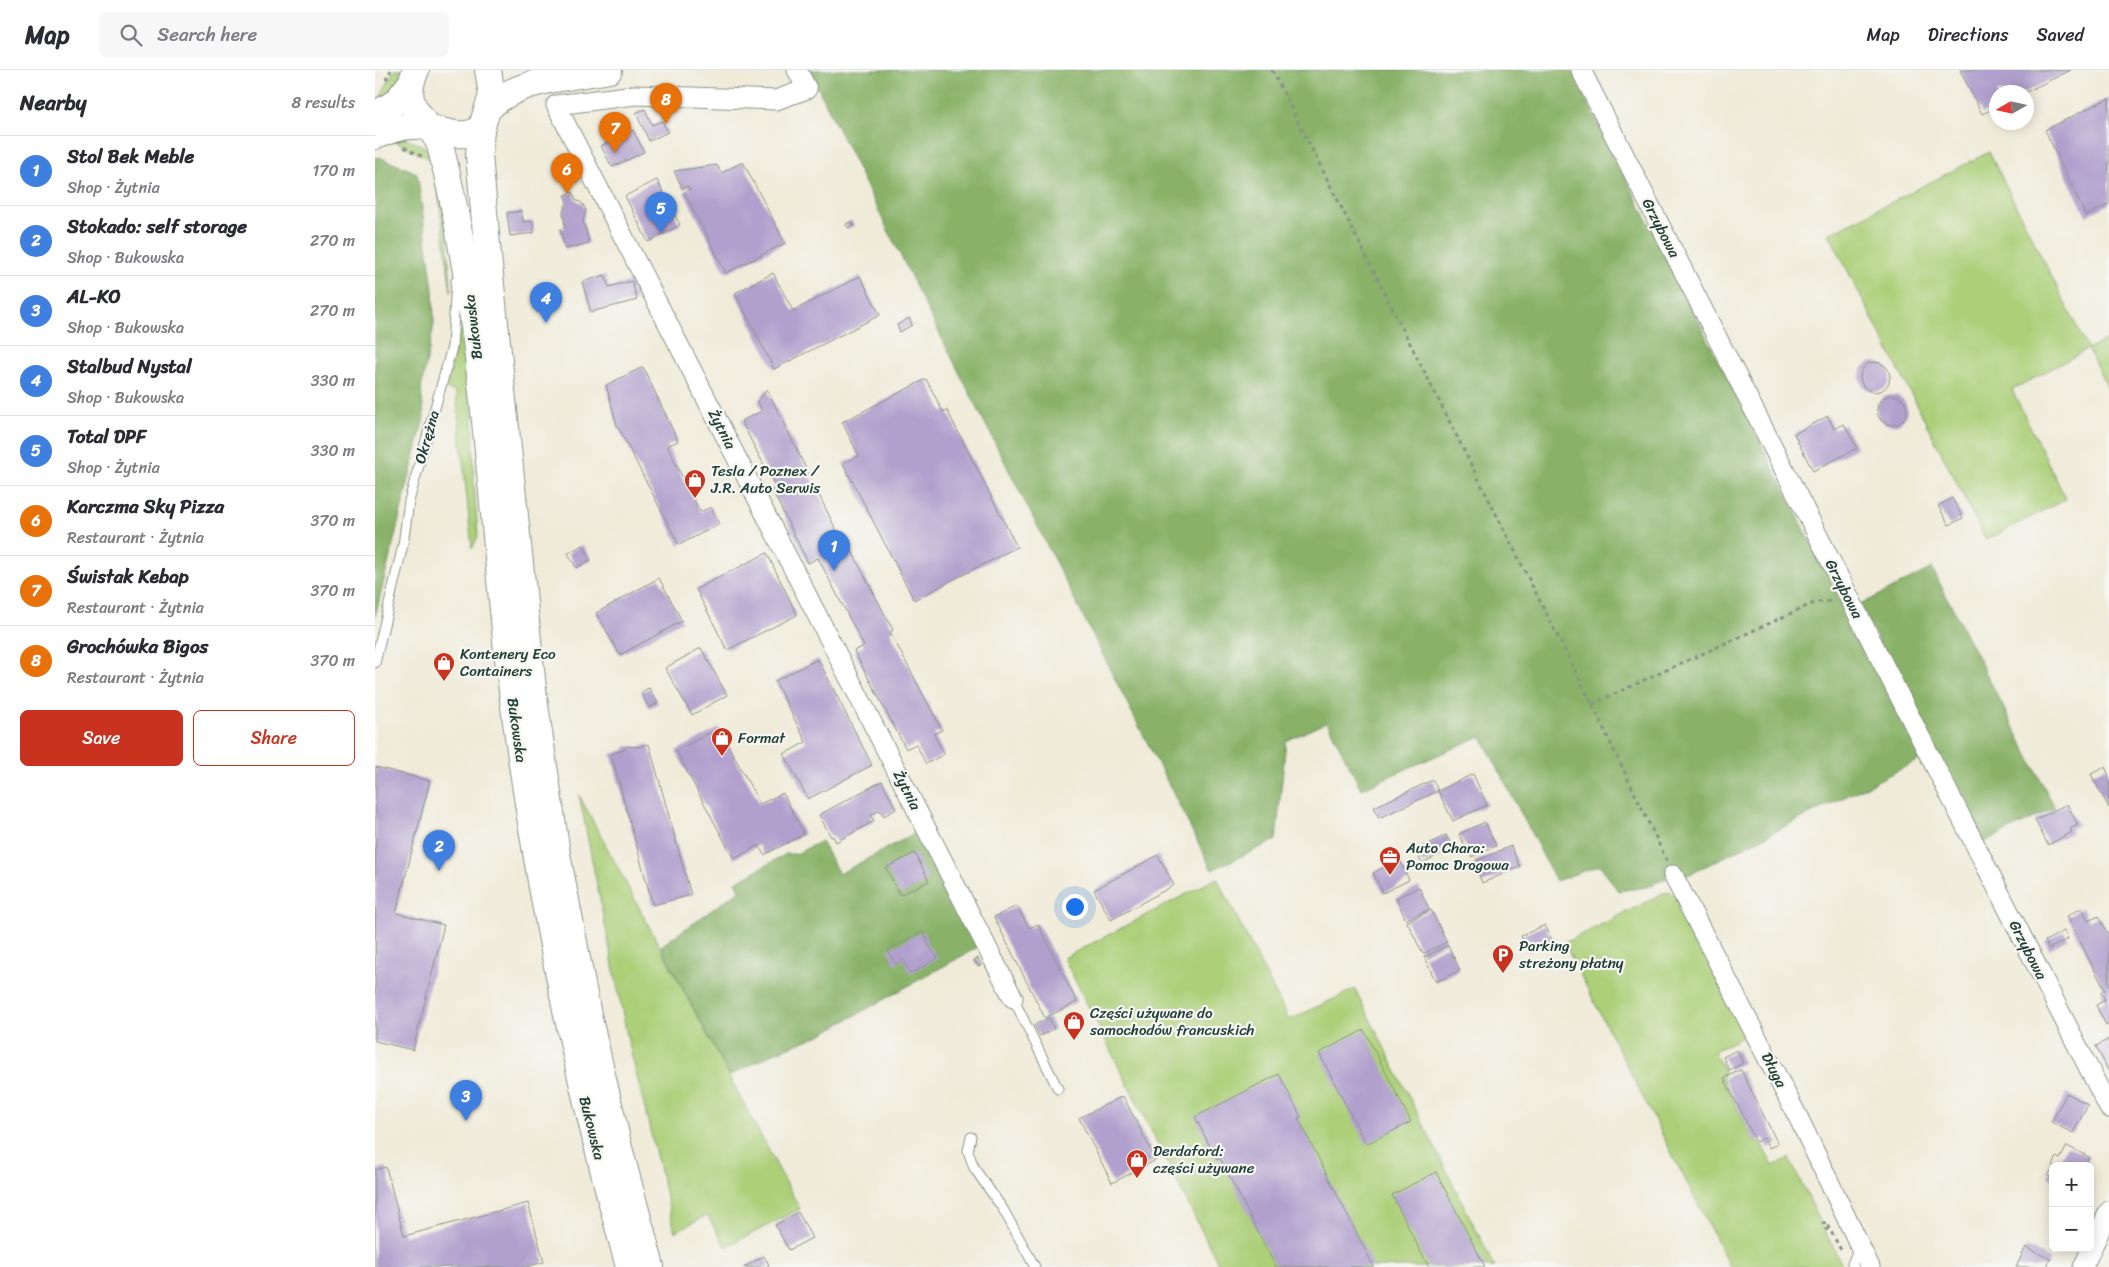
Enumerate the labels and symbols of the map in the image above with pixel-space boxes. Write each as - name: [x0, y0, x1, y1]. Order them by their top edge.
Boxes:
- pin: 8: [650, 83, 682, 124]
- north arrow: [1989, 85, 2034, 130]
- pin: 7: [599, 112, 631, 153]
- pin: 6: [551, 153, 583, 194]
- pin: 5: [645, 192, 677, 233]
- street label: Grzybowa: [1635, 194, 1687, 263]
- pin: 4: [530, 282, 562, 323]
- street label: Bukowska: [456, 293, 490, 361]
- street label: Żytnia: [701, 404, 743, 454]
- street label: Okrężna: [407, 407, 447, 467]
- place label: Tesla / Poznex / J.R. Auto Serwis: [710, 458, 820, 501]
- shop icon: Tesla / Poznex / J.R. Auto Serwis: [683, 468, 707, 499]
- pin: 1: [818, 530, 850, 571]
- street label: Grzybowa: [1818, 555, 1870, 624]
- place label: Kontenery Eco Containers: [460, 641, 556, 684]
- shop icon: Kontenery Eco Containers: [432, 651, 456, 682]
- street label: Bukowska: [500, 696, 534, 765]
- place label: Format: [738, 725, 786, 751]
- shop icon: Format: [710, 726, 734, 757]
- street label: Żytnia: [886, 765, 928, 815]
- pin: 2: [423, 830, 455, 871]
- place label: Auto Chara: Pomoc Drogowa: [1405, 835, 1509, 878]
- office icon: Auto Chara: Pomoc Drogowa: [1378, 845, 1402, 876]
- your location: [1062, 894, 1088, 920]
- street label: Grzybowa: [2002, 916, 2054, 985]
- place label: Parking streżony płatny: [1518, 933, 1624, 976]
- parking icon: Parking streżony płatny: [1491, 943, 1515, 974]
- place label: Części używane do samochodów francuskich: [1089, 1000, 1255, 1043]
- shop icon: Części używane do samochodów francuskich: [1062, 1010, 1086, 1041]
- street label: Długa: [1754, 1048, 1794, 1093]
- pin: 3: [450, 1080, 482, 1121]
- street label: Bukowska: [572, 1093, 613, 1163]
- place label: Derdaford: części używane: [1153, 1138, 1255, 1181]
- shop icon: Derdaford: części używane: [1125, 1148, 1149, 1179]

